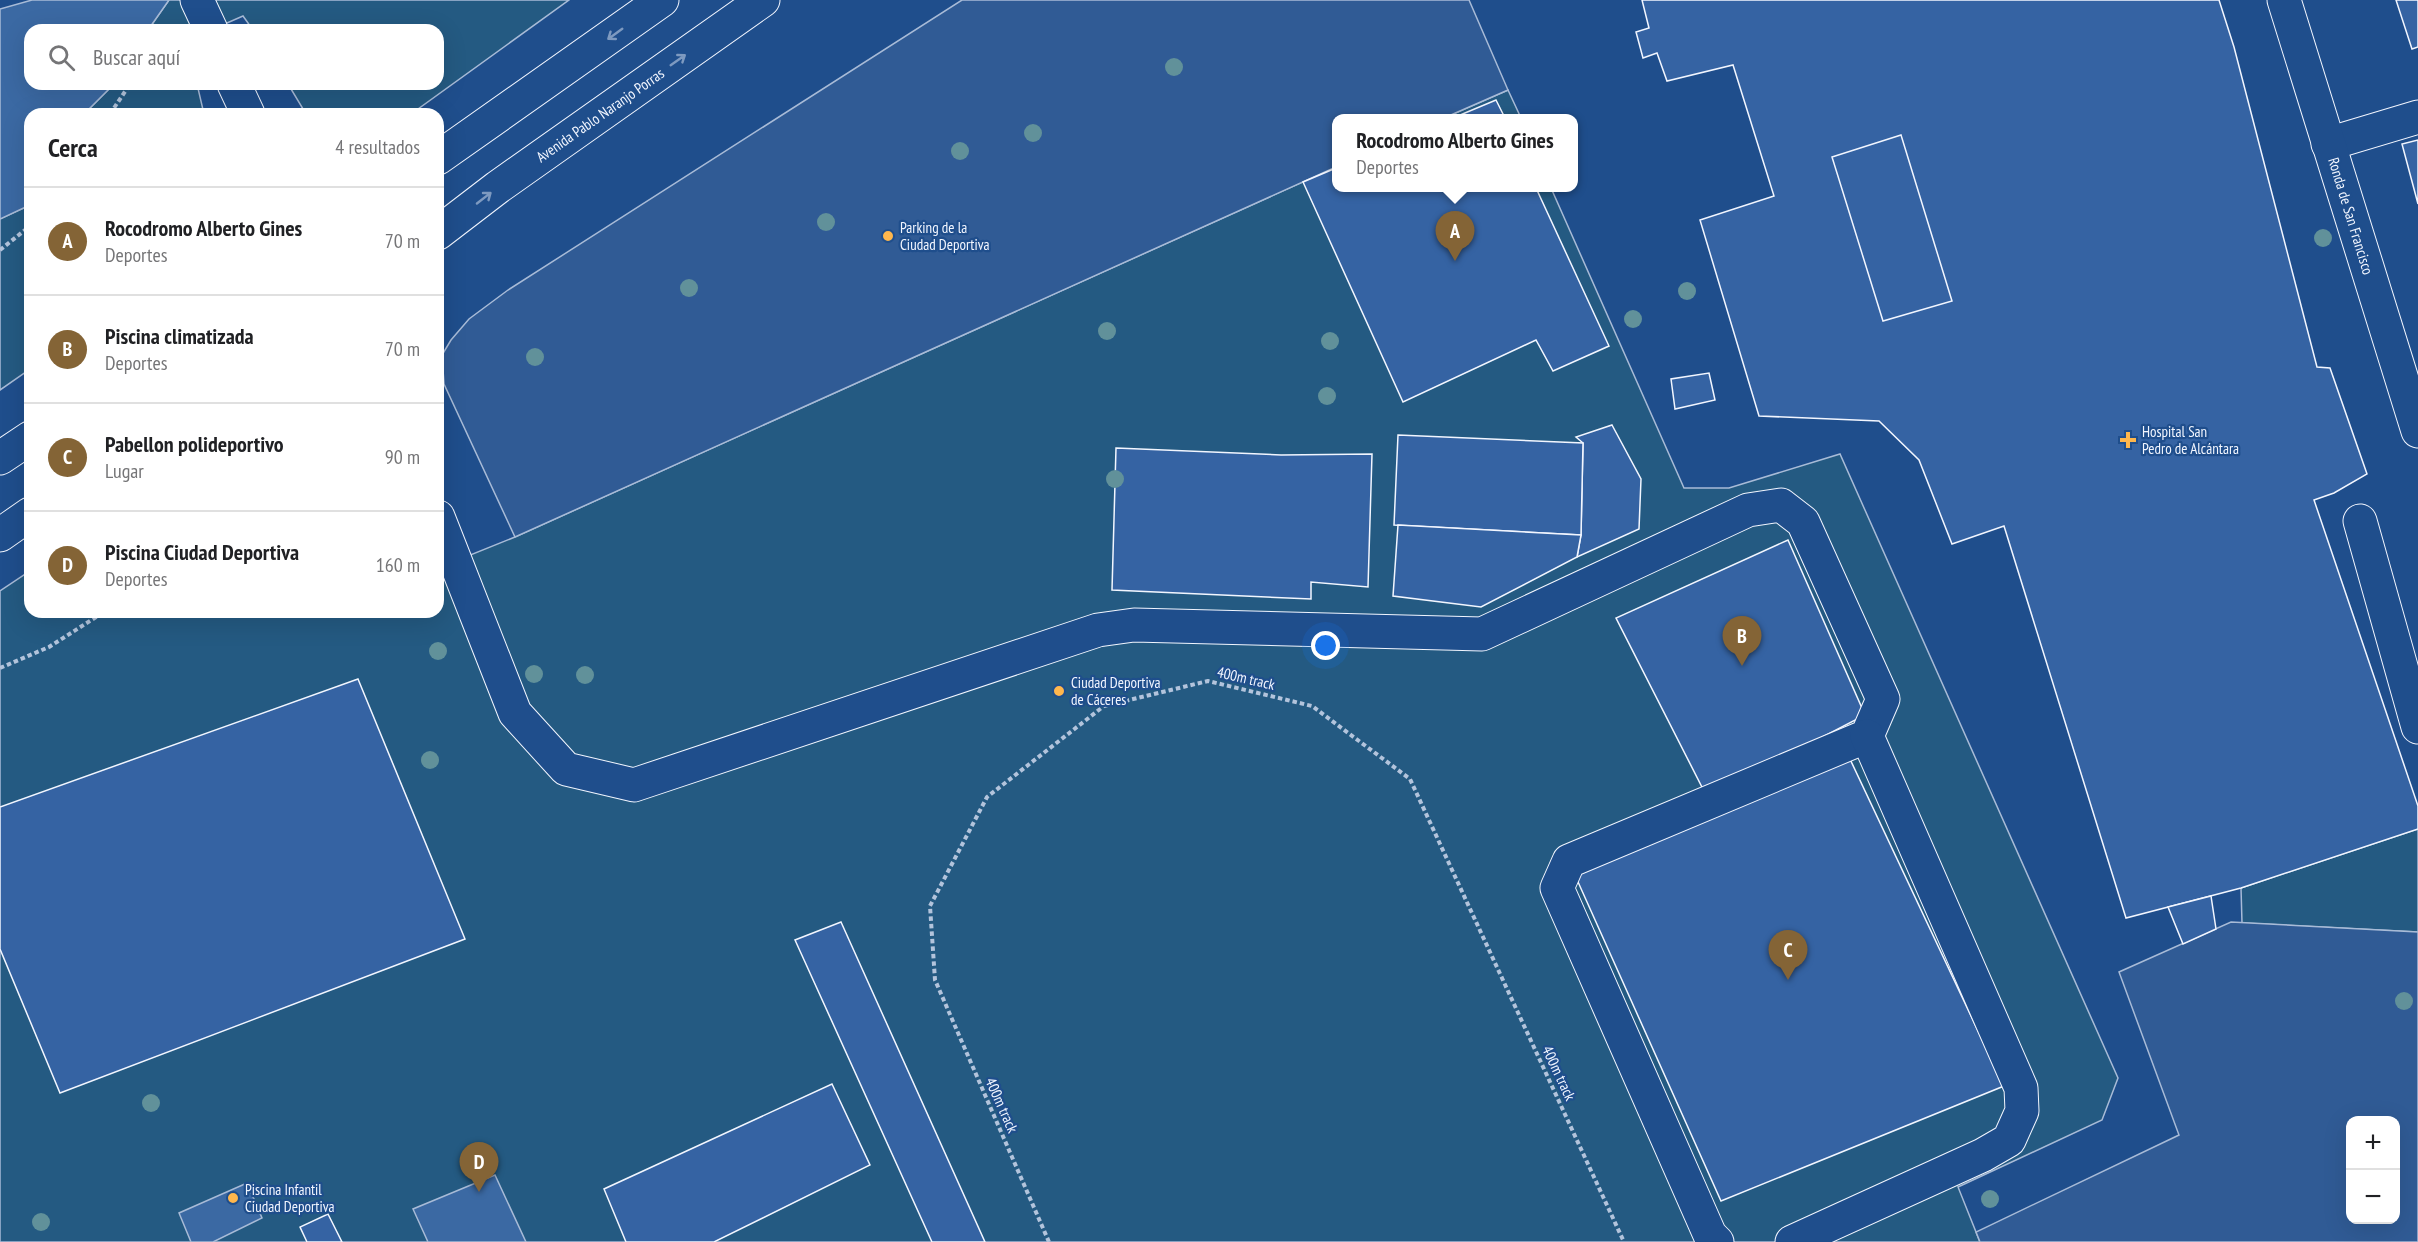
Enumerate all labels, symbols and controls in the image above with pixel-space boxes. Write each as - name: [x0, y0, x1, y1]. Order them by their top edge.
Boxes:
- search box: [24, 24, 444, 90]
- one-way arrow: [607, 28, 623, 40]
- icon: search: [45, 41, 78, 74]
- text: Buscar aquí: [93, 43, 180, 71]
- one-way arrow: [669, 54, 685, 67]
- street label: Avenida Pablo Naranjo Porras: [532, 64, 668, 166]
- popup: [1332, 114, 1578, 192]
- text: Rocodromo Alberto Gines: [1356, 126, 1554, 154]
- text: Cerca: [48, 131, 98, 164]
- text: 4 resultados: [335, 134, 420, 160]
- text: Deportes: [1356, 154, 1419, 180]
- street label: Ronda de San Francisco: [2324, 155, 2378, 277]
- one-way arrow: [476, 191, 492, 204]
- pin: A: [1436, 212, 1474, 261]
- text: Rocodromo Alberto Gines: [105, 214, 302, 242]
- place label: Parking de la Ciudad Deportiva: [900, 218, 990, 254]
- text: A: [62, 228, 73, 254]
- text: 70 m: [385, 228, 420, 254]
- marker: Parking de la Ciudad Deportiva: [881, 229, 895, 243]
- text: Deportes: [105, 242, 167, 268]
- text: Piscina climatizada: [105, 322, 254, 350]
- text: B: [63, 336, 72, 362]
- text: 70 m: [385, 336, 420, 362]
- text: Deportes: [105, 350, 167, 376]
- place label: Hospital San Pedro de Alcántara: [2142, 422, 2239, 458]
- text: Pabellon polideportivo: [105, 430, 284, 458]
- marker: Hospital San Pedro de Alcántara: [2119, 431, 2137, 449]
- text: C: [63, 444, 72, 470]
- text: 90 m: [385, 444, 420, 470]
- text: Lugar: [105, 458, 144, 484]
- text: Piscina Ciudad Deportiva: [105, 538, 299, 566]
- text: D: [62, 552, 73, 578]
- text: 160 m: [376, 552, 420, 578]
- text: Deportes: [105, 566, 167, 592]
- pin: B: [1722, 616, 1762, 666]
- your location: [1311, 631, 1340, 660]
- street label: 400m track: [1215, 662, 1277, 694]
- place label: Ciudad Deportiva de Cáceres: [1071, 673, 1161, 709]
- marker: Ciudad Deportiva de Cáceres: [1052, 684, 1066, 698]
- pin: C: [1768, 930, 1808, 980]
- street label: 400m track: [1538, 1042, 1580, 1104]
- street label: 400m track: [981, 1074, 1023, 1136]
- map controls: [2346, 1116, 2400, 1224]
- button: +: [2346, 1116, 2400, 1170]
- pin: D: [460, 1142, 498, 1192]
- button: −: [2346, 1170, 2400, 1224]
- place label: Piscina Infantil Ciudad Deportiva: [245, 1180, 335, 1216]
- marker: Piscina Infantil Ciudad Deportiva: [226, 1191, 240, 1205]

